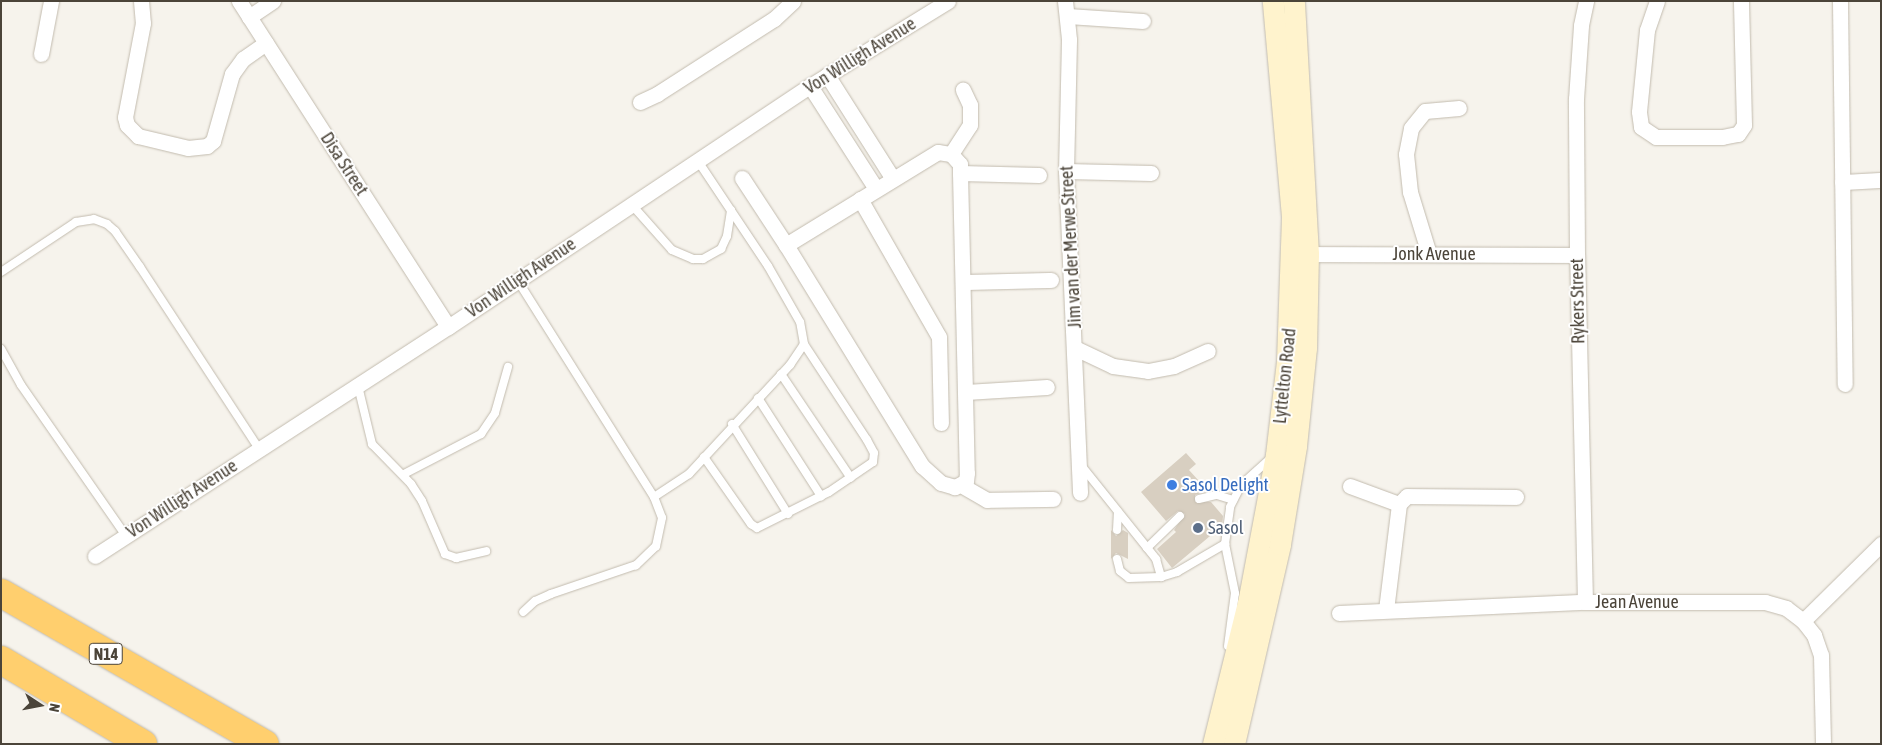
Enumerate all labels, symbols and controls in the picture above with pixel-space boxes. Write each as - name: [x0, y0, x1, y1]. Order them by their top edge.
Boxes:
- street label: Von Willigh Avenue: [800, 13, 920, 99]
- street label: Disa Street: [316, 128, 372, 200]
- street label: Jim van der Merwe Street: [1056, 165, 1086, 329]
- street label: Von Willigh Avenue: [462, 233, 580, 323]
- street label: Jonk Avenue: [1392, 243, 1476, 265]
- street label: Rykers Street: [1566, 258, 1590, 344]
- street label: Lyttelton Road: [1269, 327, 1301, 425]
- street label: Von Willigh Avenue: [123, 455, 241, 543]
- place label: Sasol Delight: [1182, 474, 1269, 496]
- marker: Sasol Delight: [1166, 479, 1178, 491]
- place label: Sasol: [1208, 517, 1244, 539]
- marker: Sasol: [1192, 522, 1204, 534]
- street label: Jean Avenue: [1595, 591, 1679, 613]
- road number: N14: [88, 641, 124, 668]
- north arrow: [15, 680, 65, 730]
- text: N: [46, 702, 63, 713]

